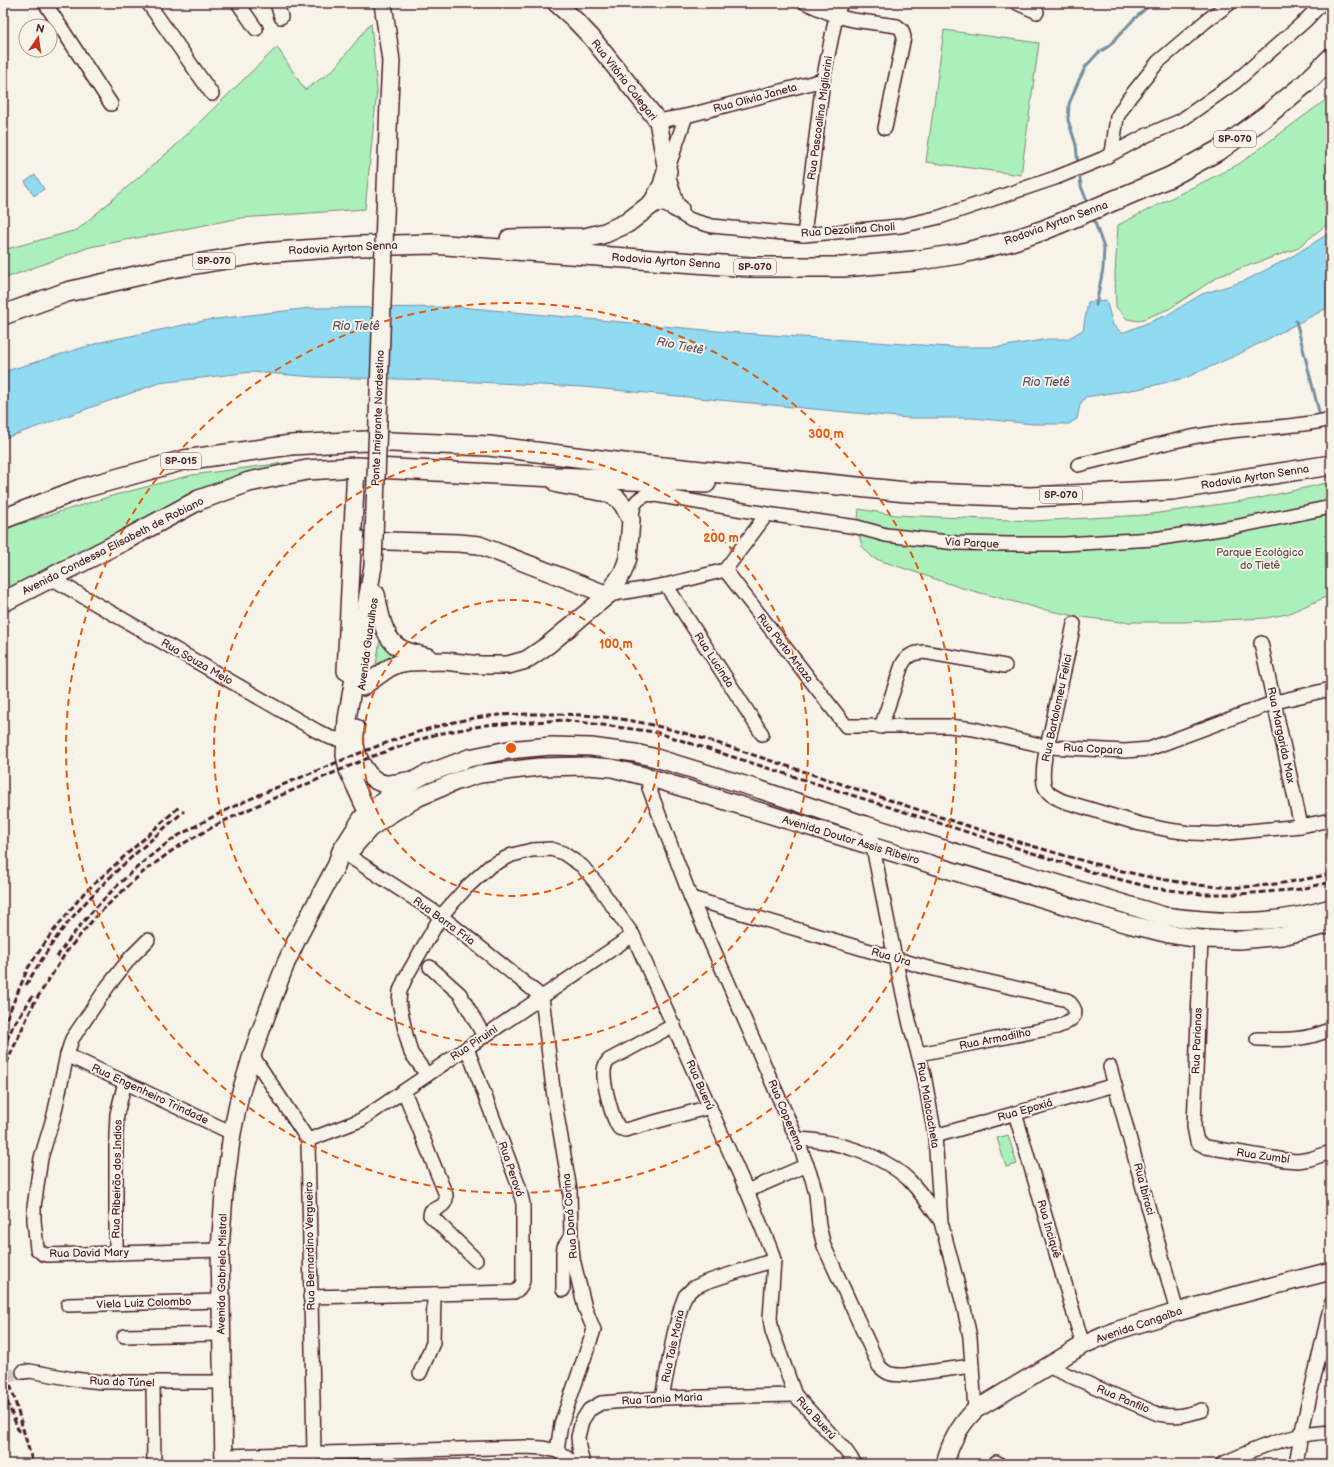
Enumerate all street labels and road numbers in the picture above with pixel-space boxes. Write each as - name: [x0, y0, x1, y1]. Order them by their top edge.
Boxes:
- street label: Rua Vitória Calegari: [588, 37, 660, 123]
- street label: Rua Pascoalina Migliorini: [805, 55, 835, 181]
- street label: Rua Olivia Janeta: [712, 81, 798, 115]
- road number: SP-070: [1214, 131, 1256, 147]
- street label: Rodovia Ayrton Senna: [1002, 198, 1110, 248]
- street label: Rua Dezolina Choli: [800, 220, 896, 240]
- street label: Rodovia Ayrton Senna: [288, 239, 398, 257]
- street label: Rodovia Ayrton Senna: [611, 251, 721, 271]
- road number: SP-070: [193, 253, 235, 269]
- road number: SP-070: [734, 259, 776, 275]
- street label: Ponte Imigrante Nordestino: [369, 350, 387, 486]
- road number: SP-015: [161, 453, 201, 469]
- street label: Rodovia Ayrton Senna: [1200, 462, 1310, 492]
- road number: SP-070: [1040, 487, 1082, 503]
- street label: Avenida Condessa Elisabeth de Robiano: [20, 494, 206, 598]
- street label: Via Parque: [945, 535, 1000, 551]
- street label: Avenida Guarulhos: [355, 596, 381, 691]
- street label: Rua Porto Artaza: [754, 611, 816, 685]
- street label: Rua Lucinda: [691, 630, 737, 690]
- street label: Rua Souza Melo: [159, 636, 235, 688]
- street label: Rua Bartolomeu Felici: [1039, 653, 1075, 763]
- street label: Rua Margarida Max: [1264, 686, 1298, 784]
- street label: Rua Copara: [1063, 741, 1123, 757]
- street label: Avenida Doutor Assis Ribeiro: [781, 813, 921, 867]
- street label: Rua Barra Fria: [411, 894, 477, 948]
- street label: Rua Úra: [870, 944, 913, 969]
- street label: Rua Parianas: [1189, 1007, 1205, 1074]
- street label: Rua Piruini: [448, 1022, 500, 1064]
- street label: Rua Armadilho: [958, 1026, 1032, 1052]
- street label: Rua Buerú: [683, 1058, 717, 1112]
- street label: Rua Engenheiro Trindade: [89, 1061, 211, 1127]
- street label: Rua Malacacheta: [914, 1061, 942, 1149]
- street label: Rua Coperema: [765, 1078, 807, 1152]
- street label: Rua Epoxiá: [996, 1096, 1054, 1124]
- street label: Rua Ribeirão dos Indios: [109, 1119, 125, 1239]
- street label: Rua Perová: [495, 1140, 527, 1198]
- street label: Rua Zumbí: [1235, 1146, 1291, 1166]
- street label: Rua Ibiraci: [1131, 1161, 1157, 1217]
- street label: Rua Doná Corina: [560, 1173, 580, 1259]
- street label: Rua Bernardino Vergueiro: [302, 1181, 318, 1311]
- street label: Rua Inciquê: [1034, 1198, 1064, 1260]
- street label: Avenida Gabriela Mistral: [214, 1213, 230, 1335]
- street label: Rua David Mary: [49, 1246, 129, 1260]
- street label: Viela Luiz Colombo: [96, 1295, 192, 1311]
- street label: Avenida Cangaíba: [1094, 1304, 1184, 1346]
- street label: Rua Tais Maria: [659, 1308, 687, 1384]
- street label: Rua do Túnel: [89, 1374, 155, 1390]
- street label: Rua Panfilo: [1095, 1382, 1151, 1416]
- street label: Rua Tania Maria: [621, 1390, 703, 1408]
- street label: Rua Buerú: [793, 1394, 839, 1442]

